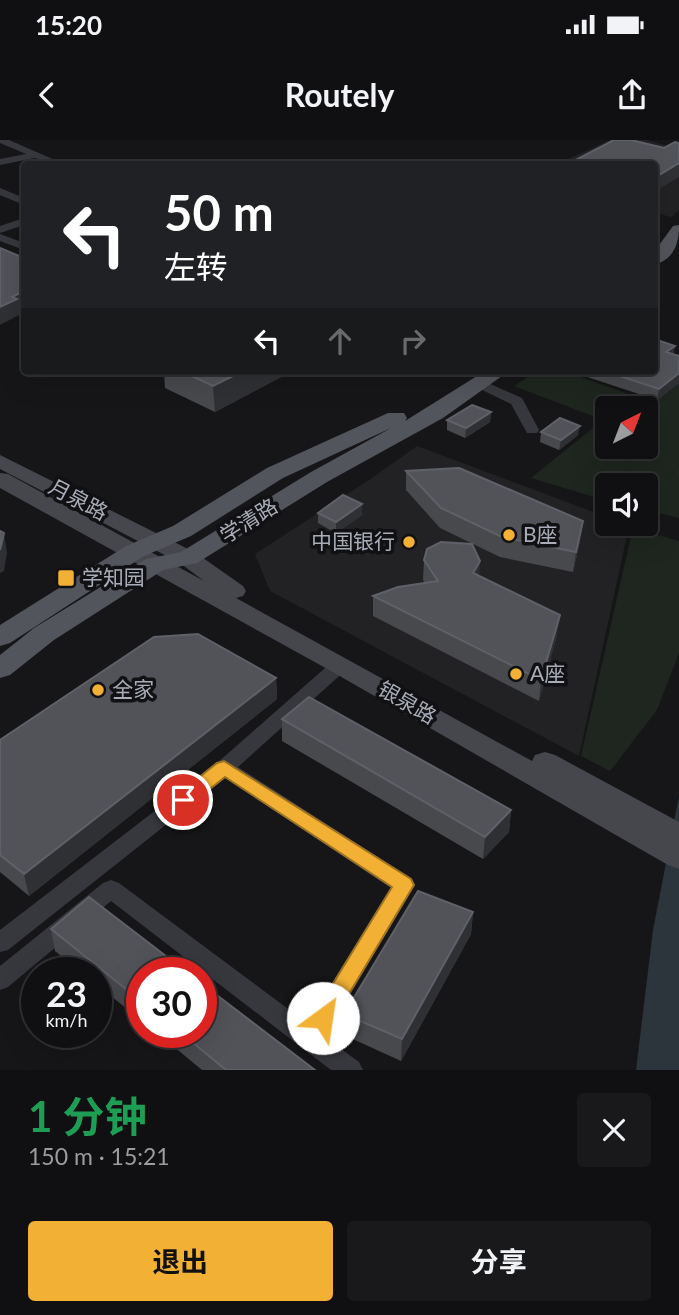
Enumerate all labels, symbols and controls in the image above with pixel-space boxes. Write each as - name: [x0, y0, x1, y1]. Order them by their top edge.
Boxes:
- text: 15:20: [35, 9, 102, 41]
- text: Routely: [285, 75, 394, 114]
- icon: back: [28, 76, 66, 114]
- icon: share: [613, 76, 651, 114]
- text: 50 m: [164, 183, 274, 241]
- icon: left: [49, 189, 140, 280]
- text: 左转: [164, 247, 228, 286]
- icon: left: [248, 322, 286, 360]
- icon: ahead: [321, 322, 359, 360]
- icon: right: [394, 322, 432, 360]
- north arrow: [595, 396, 658, 458]
- map controls: [595, 396, 658, 536]
- street label: 月泉路: [45, 473, 112, 525]
- button: sound: [595, 473, 658, 536]
- street label: 学清路: [215, 492, 282, 547]
- place label: B座: [523, 521, 558, 546]
- marker: B座: [501, 527, 517, 543]
- place label: 中国银行: [311, 528, 395, 553]
- marker: 中国银行: [401, 534, 417, 550]
- place label: 学知园: [82, 564, 145, 589]
- marker: 学知园: [56, 568, 76, 588]
- place label: A座: [530, 660, 565, 685]
- marker: A座: [508, 666, 524, 682]
- street label: 银泉路: [374, 675, 441, 728]
- place label: 全家: [112, 676, 154, 701]
- marker: 全家: [90, 682, 106, 698]
- pin: [153, 770, 213, 830]
- icon: arrive: [164, 781, 202, 819]
- speed limit sign: 30: [126, 957, 217, 1048]
- text: 23: [46, 972, 87, 1014]
- position arrow: [286, 981, 360, 1055]
- text: km/h: [45, 1009, 88, 1031]
- text: 1 分钟: [28, 1091, 147, 1141]
- button: close: [577, 1093, 651, 1167]
- text: 150 m · 15:21: [28, 1142, 170, 1170]
- button: 退出: [28, 1221, 333, 1301]
- button: 分享: [347, 1221, 651, 1301]

